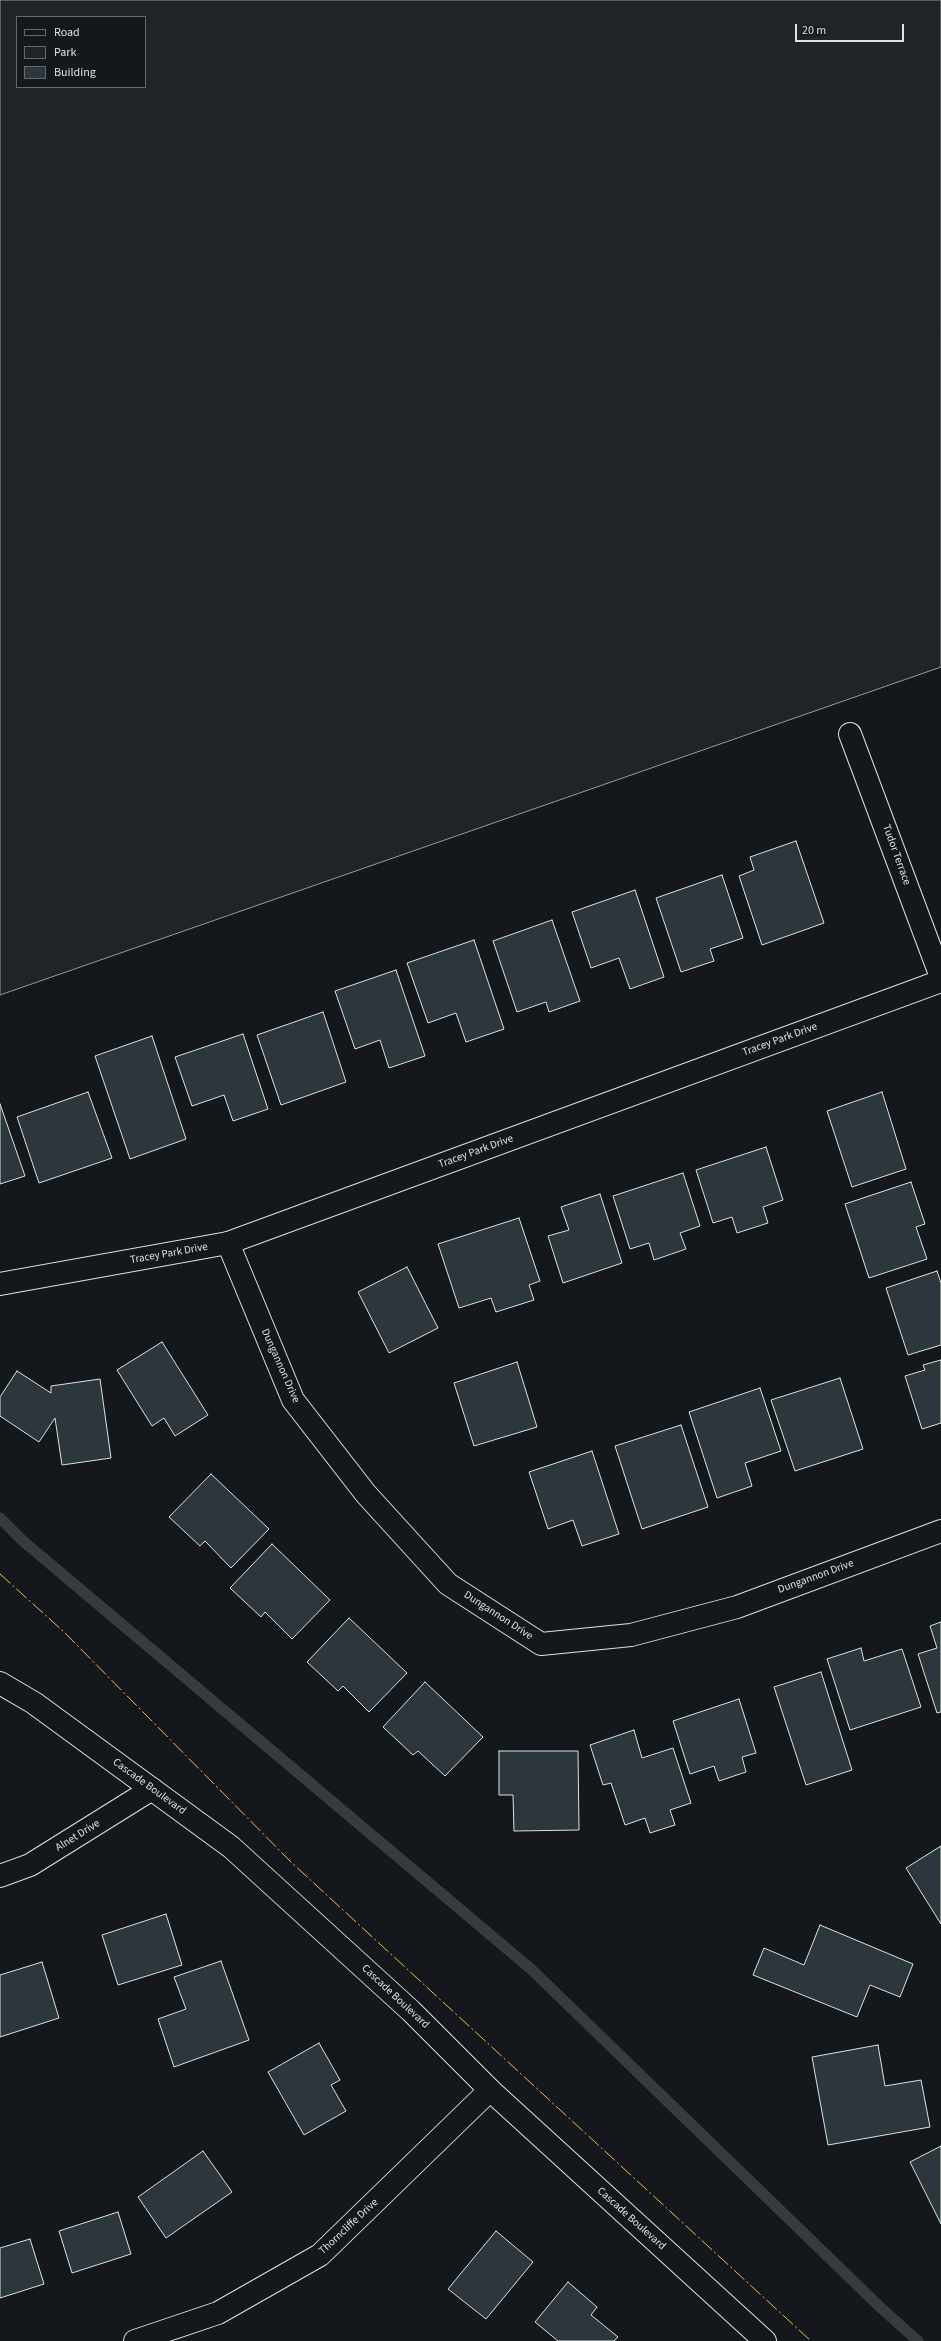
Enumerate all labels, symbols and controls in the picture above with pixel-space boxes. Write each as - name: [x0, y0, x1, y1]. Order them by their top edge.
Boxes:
- legend: [16, 16, 146, 88]
- scale bar: [797, 16, 906, 42]
- text: 20 m: [802, 22, 826, 39]
- text: Road: [54, 24, 80, 41]
- text: Park: [54, 44, 76, 61]
- text: Building: [54, 64, 96, 81]
- street label: Tudor Terrace: [879, 823, 913, 887]
- street label: Tracey Park Drive: [741, 1020, 819, 1060]
- street label: Tracey Park Drive: [437, 1132, 515, 1172]
- street label: Tracey Park Drive: [129, 1241, 209, 1267]
- street label: Dungannon Drive: [258, 1327, 302, 1405]
- street label: Dungannon Drive: [776, 1557, 856, 1597]
- street label: Dungannon Drive: [461, 1589, 535, 1643]
- street label: Cascade Boulevard: [110, 1756, 188, 1818]
- street label: Alnet Drive: [53, 1817, 103, 1855]
- street label: Cascade Boulevard: [358, 1962, 432, 2032]
- street label: Cascade Boulevard: [594, 2185, 668, 2253]
- street label: Thorncliffe Drive: [317, 2196, 381, 2258]

